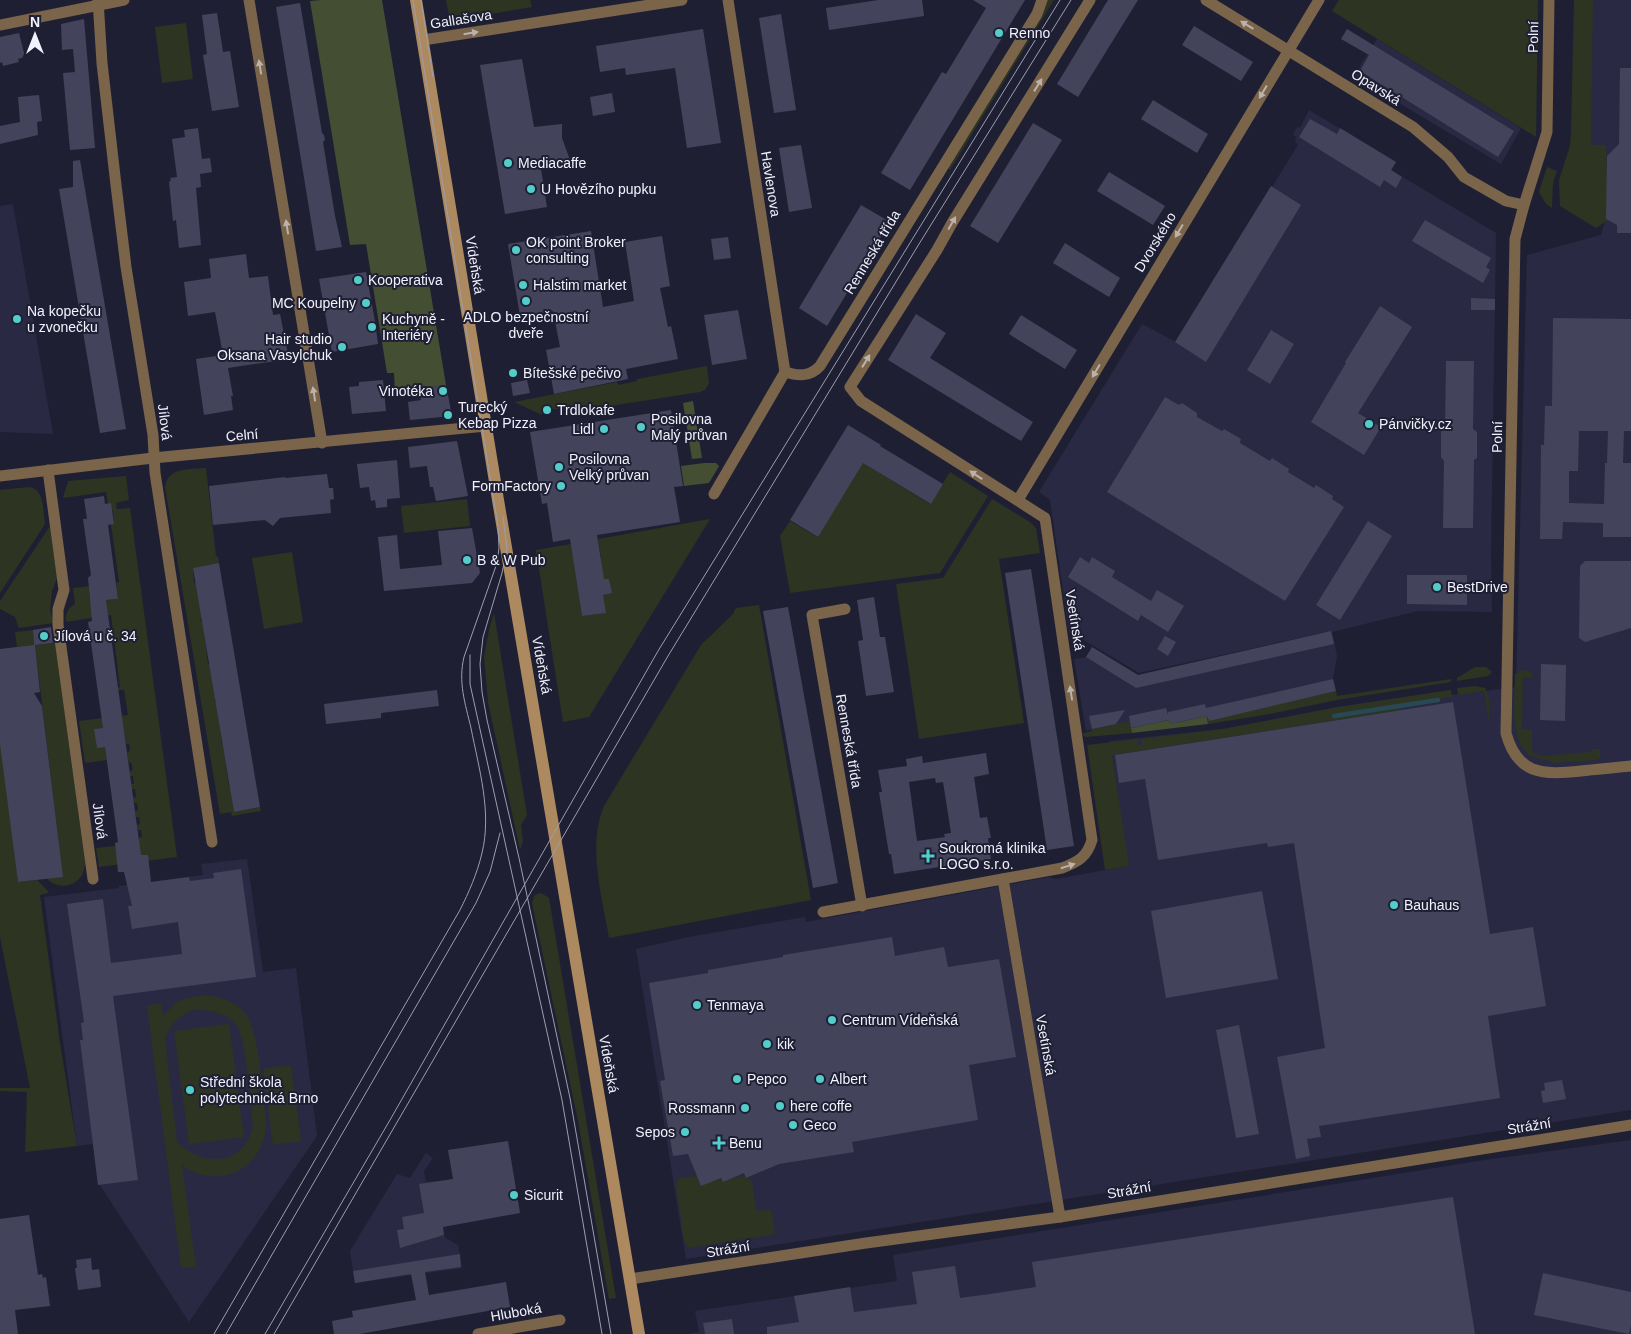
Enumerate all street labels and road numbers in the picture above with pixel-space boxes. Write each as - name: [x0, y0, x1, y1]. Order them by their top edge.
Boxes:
- street label: Gallašova: [429, 6, 493, 32]
- street label: Polní: [1525, 21, 1541, 53]
- street label: Opavská: [1348, 66, 1404, 109]
- street label: Havlenova: [758, 150, 784, 218]
- street label: Renneská třída: [841, 207, 903, 297]
- street label: Dvorského: [1131, 209, 1179, 275]
- street label: Vídeňská: [463, 235, 488, 295]
- street label: Jílová: [155, 403, 175, 441]
- street label: Polní: [1489, 421, 1505, 453]
- street label: Celní: [225, 426, 259, 444]
- street label: Vsetínská: [1062, 588, 1088, 652]
- street label: Vídeňská: [529, 635, 555, 695]
- street label: Renneská třída: [833, 693, 865, 789]
- street label: Jílová: [90, 802, 110, 840]
- street label: Vsetínská: [1033, 1013, 1059, 1077]
- street label: Vídeňská: [596, 1034, 622, 1094]
- street label: Strážní: [1506, 1115, 1552, 1137]
- street label: Strážní: [1106, 1178, 1152, 1202]
- street label: Strážní: [705, 1238, 751, 1260]
- street label: Hluboká: [489, 1300, 543, 1324]

